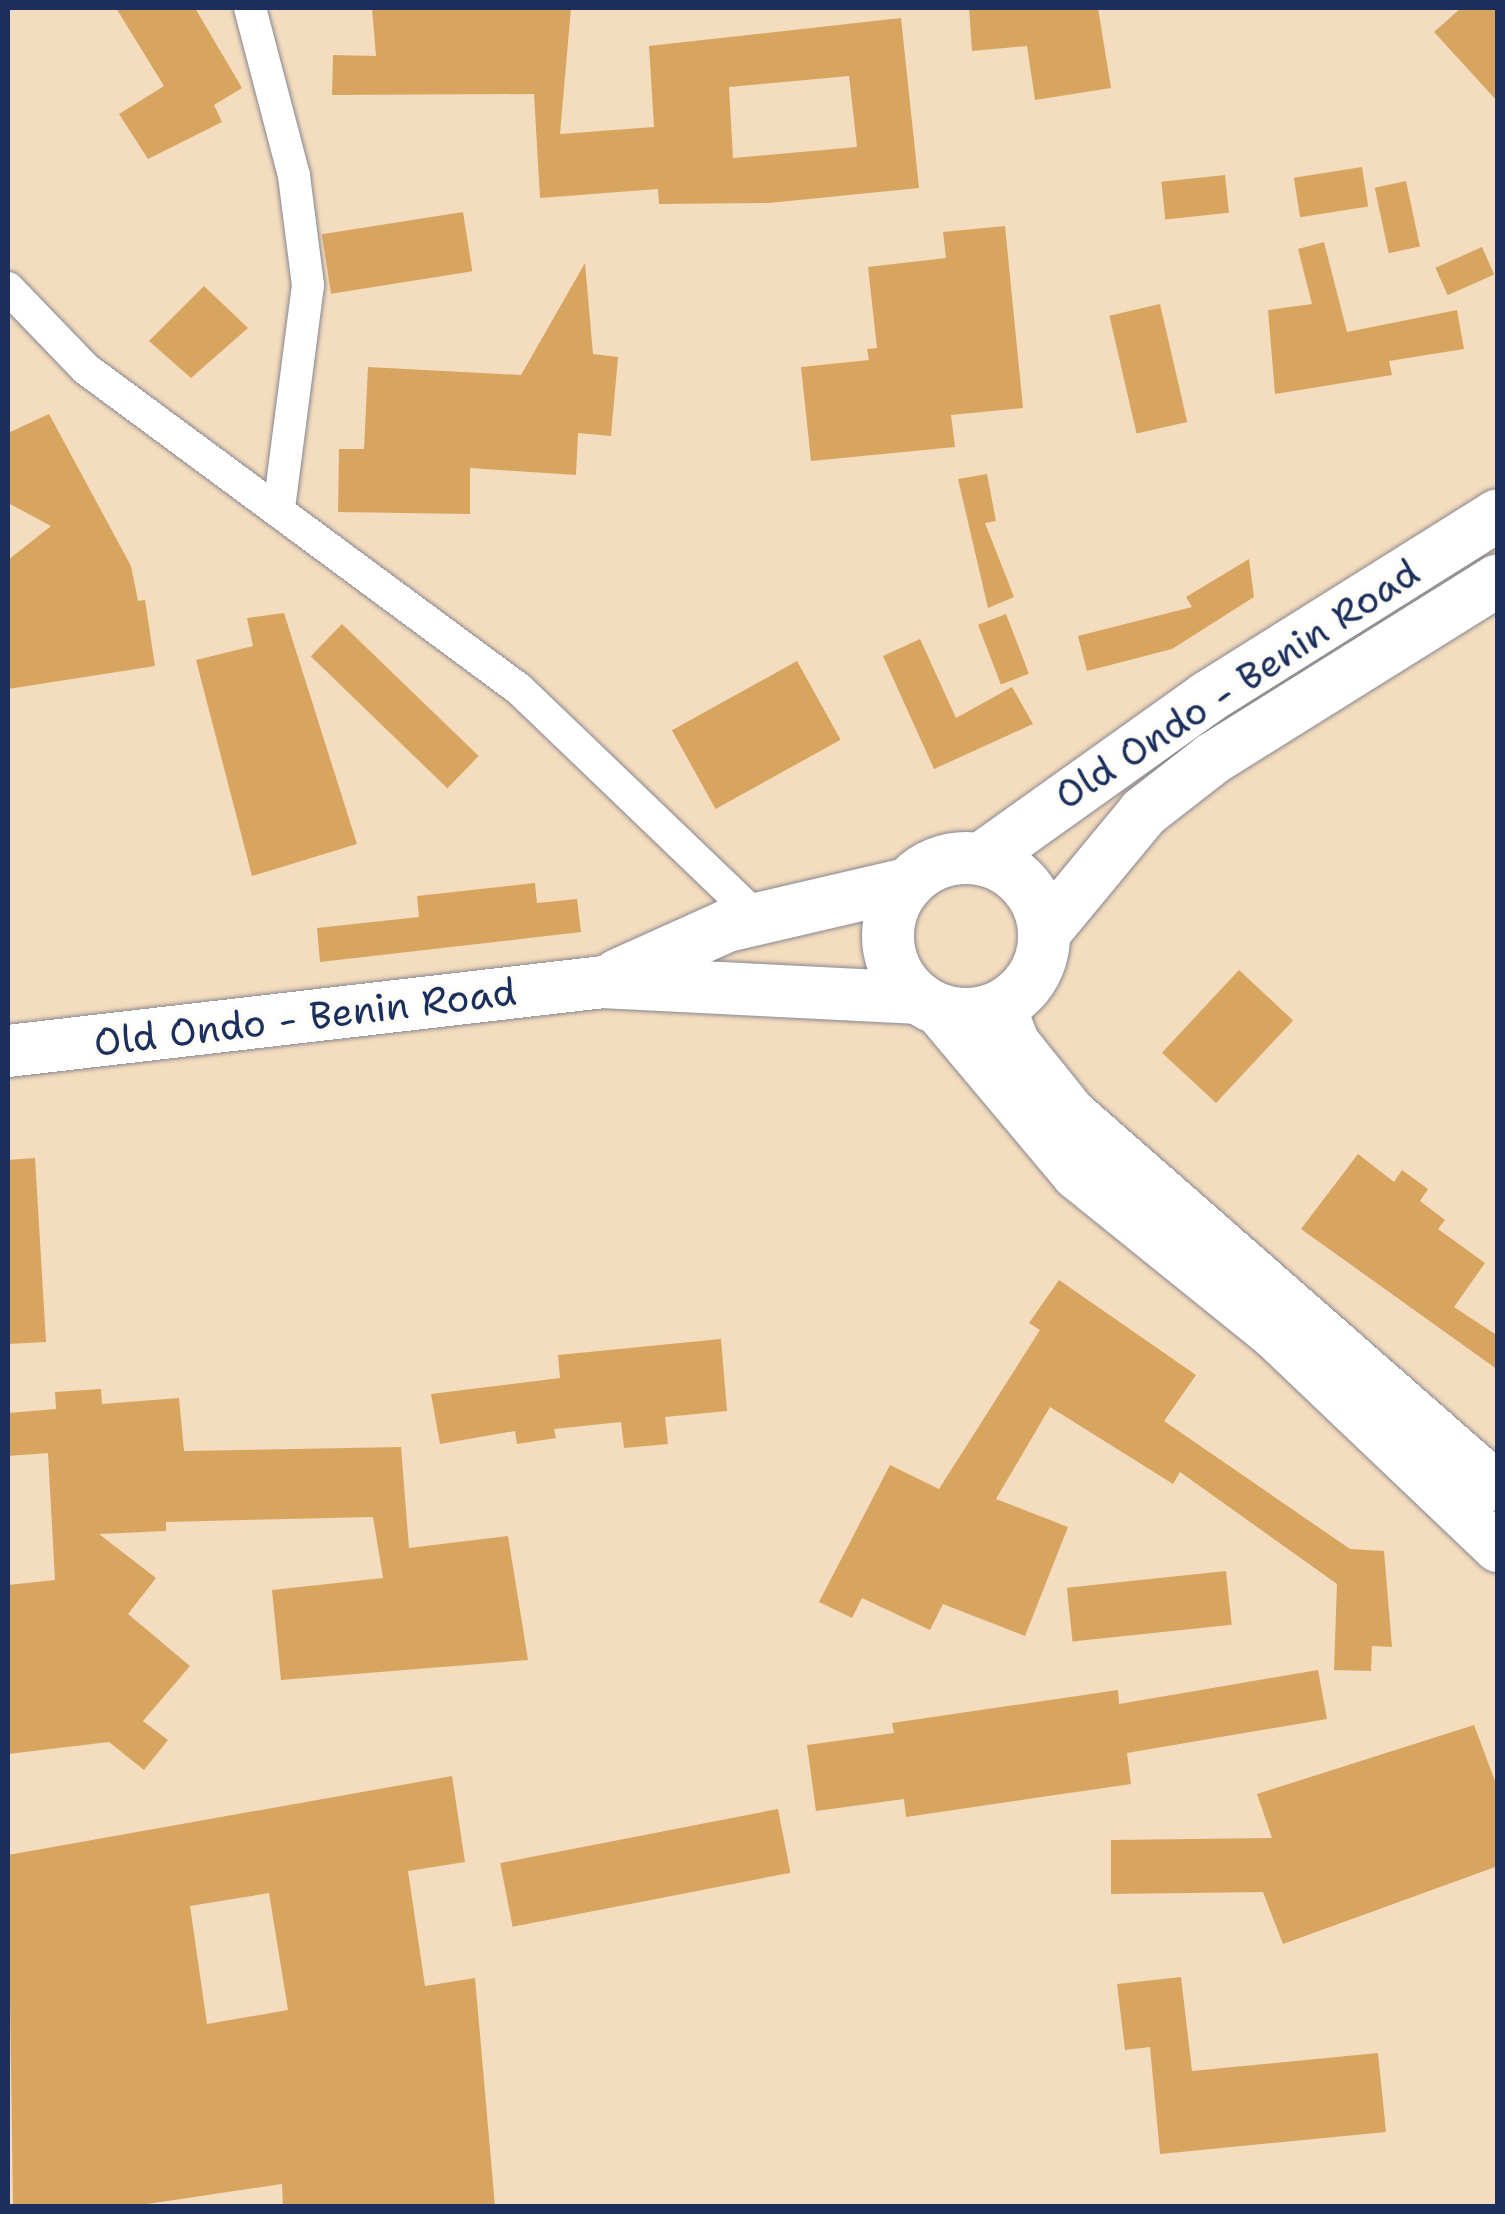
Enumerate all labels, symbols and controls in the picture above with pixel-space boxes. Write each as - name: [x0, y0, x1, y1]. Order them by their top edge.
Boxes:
- street label: Old Ondo - Benin Road: [1046, 549, 1428, 819]
- street label: Old Ondo - Benin Road: [91, 968, 519, 1066]

